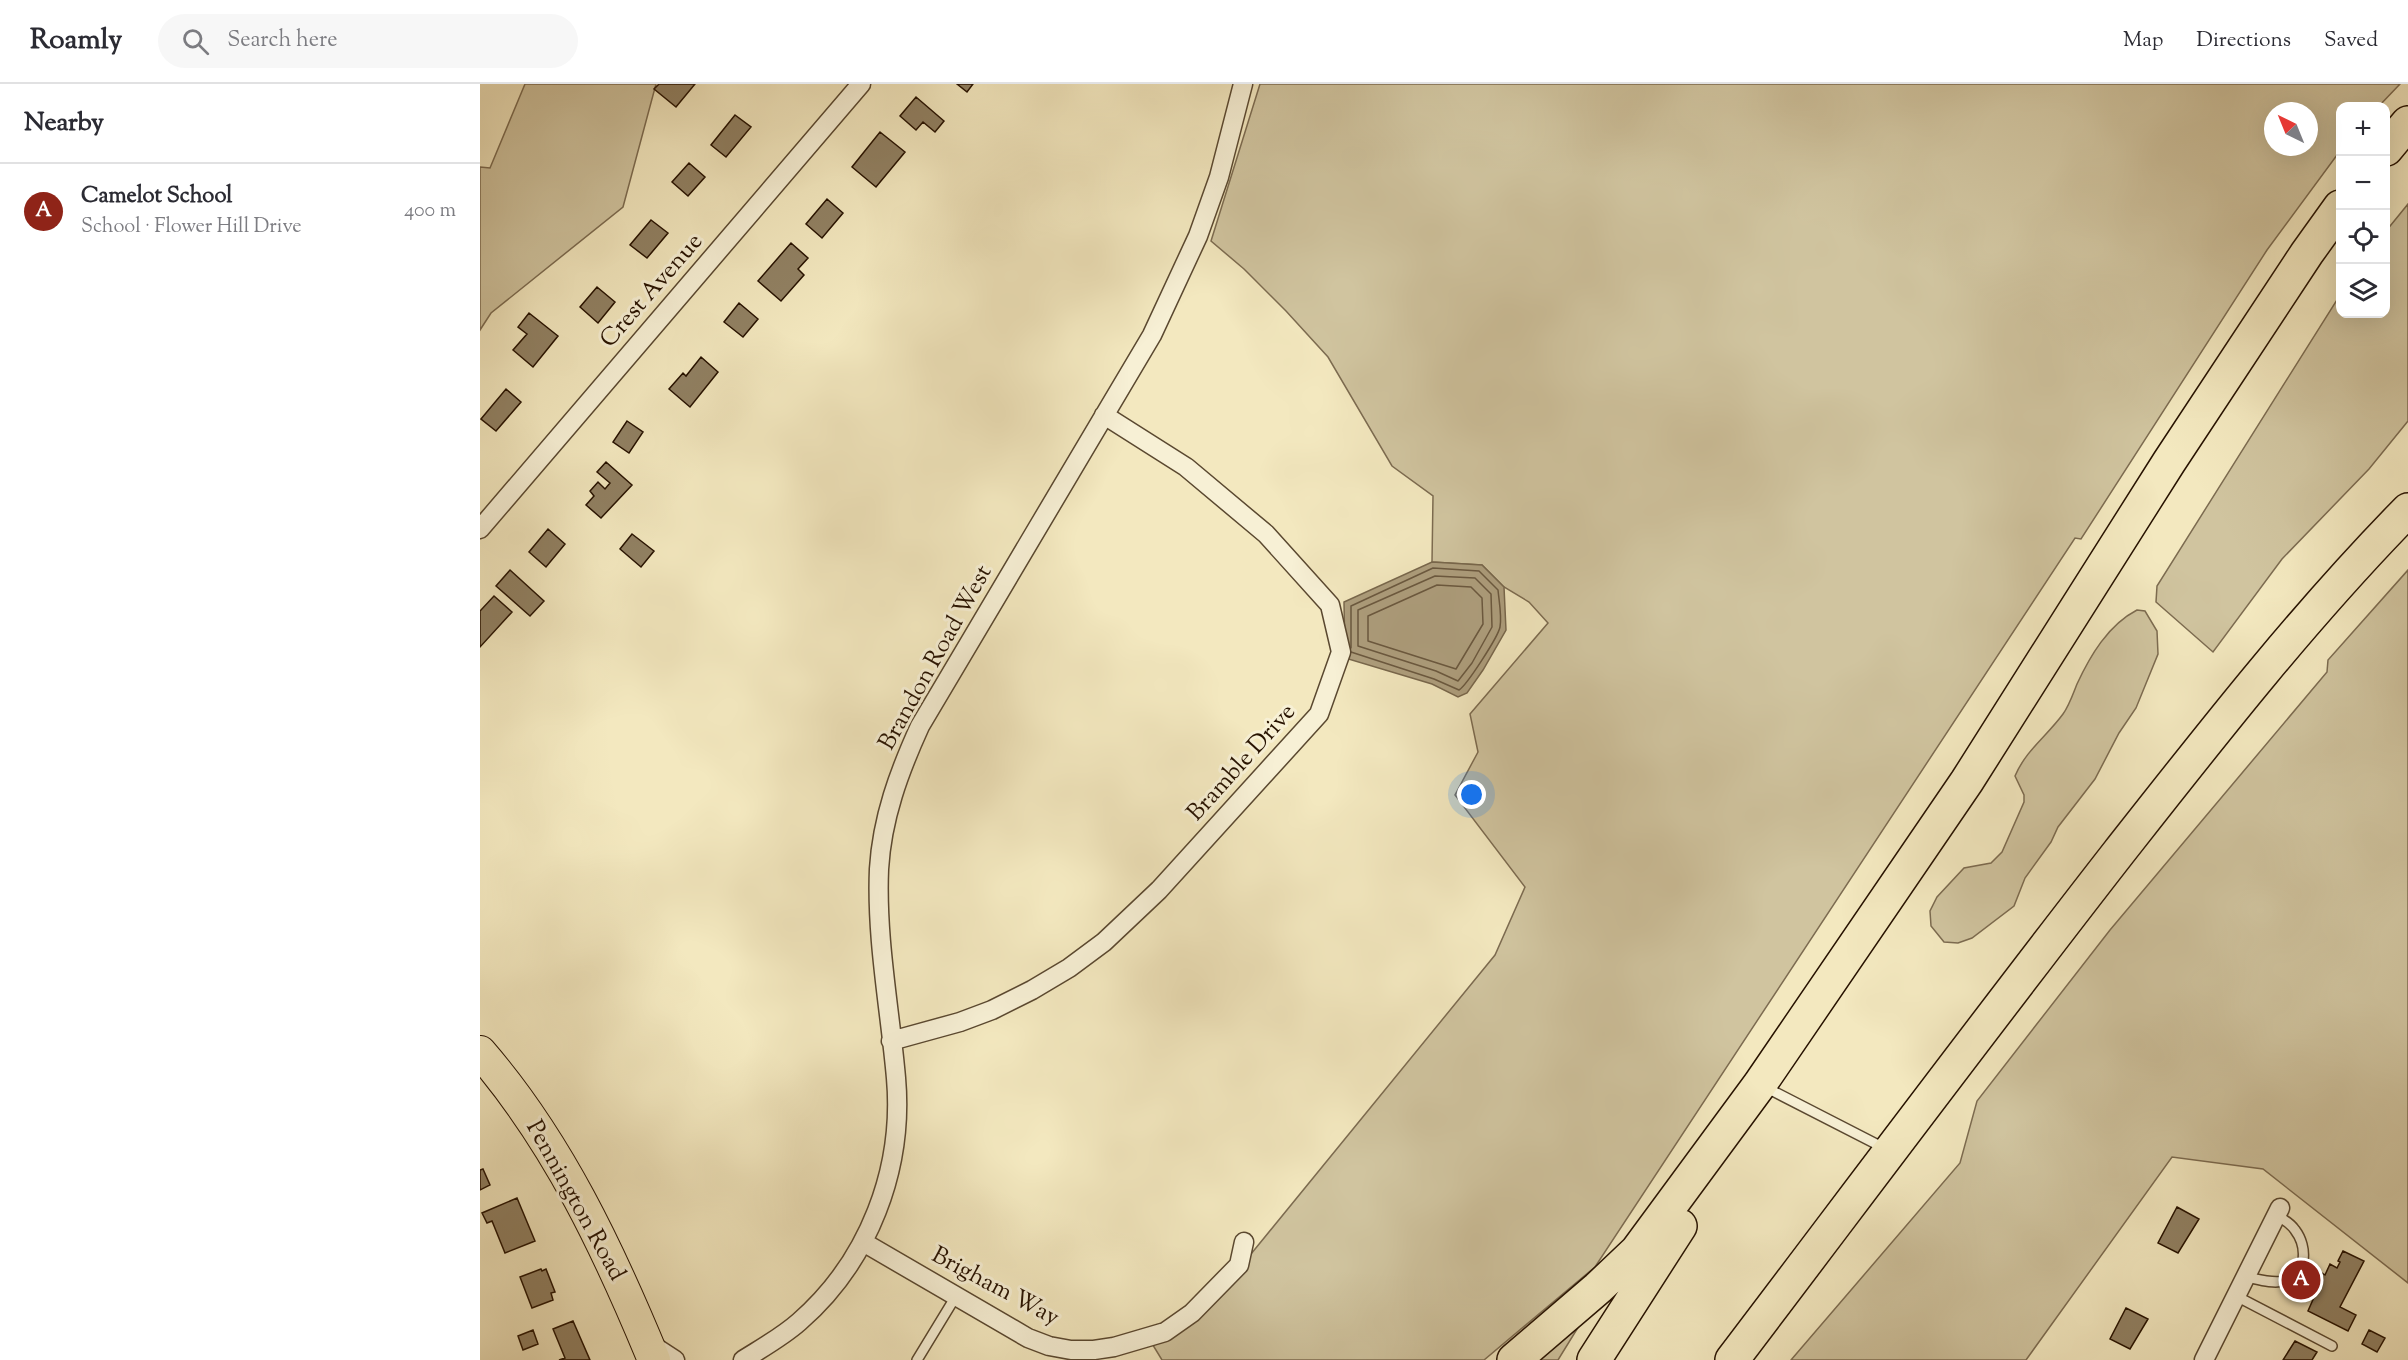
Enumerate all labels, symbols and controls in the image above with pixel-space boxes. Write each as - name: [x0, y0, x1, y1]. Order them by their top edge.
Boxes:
- search box: [158, 14, 578, 68]
- text: Roamly: [30, 21, 122, 61]
- icon: search: [179, 25, 212, 58]
- text: Search here: [227, 25, 338, 57]
- text: Map: [2123, 26, 2163, 56]
- text: Directions: [2196, 26, 2291, 56]
- text: Saved: [2324, 26, 2378, 56]
- north arrow: [2264, 102, 2318, 156]
- map controls: [2336, 102, 2390, 318]
- button: +: [2336, 102, 2390, 156]
- text: Nearby: [24, 105, 104, 142]
- button: −: [2336, 156, 2390, 210]
- text: Camelot School: [81, 181, 232, 213]
- text: A: [35, 197, 52, 226]
- text: 400 m: [404, 197, 456, 226]
- button: locate: [2336, 210, 2390, 264]
- text: School · Flower Hill Drive: [81, 213, 302, 242]
- street label: Crest Avenue: [593, 226, 711, 356]
- button: layers: [2336, 264, 2390, 318]
- street label: Brandon Road West: [871, 559, 1001, 757]
- street label: Bramble Drive: [1180, 697, 1304, 829]
- your location: [1457, 780, 1486, 809]
- street label: Pennington Road: [517, 1114, 633, 1288]
- street label: Brigham Way: [925, 1239, 1065, 1335]
- pin: A: [2282, 1258, 2320, 1302]

